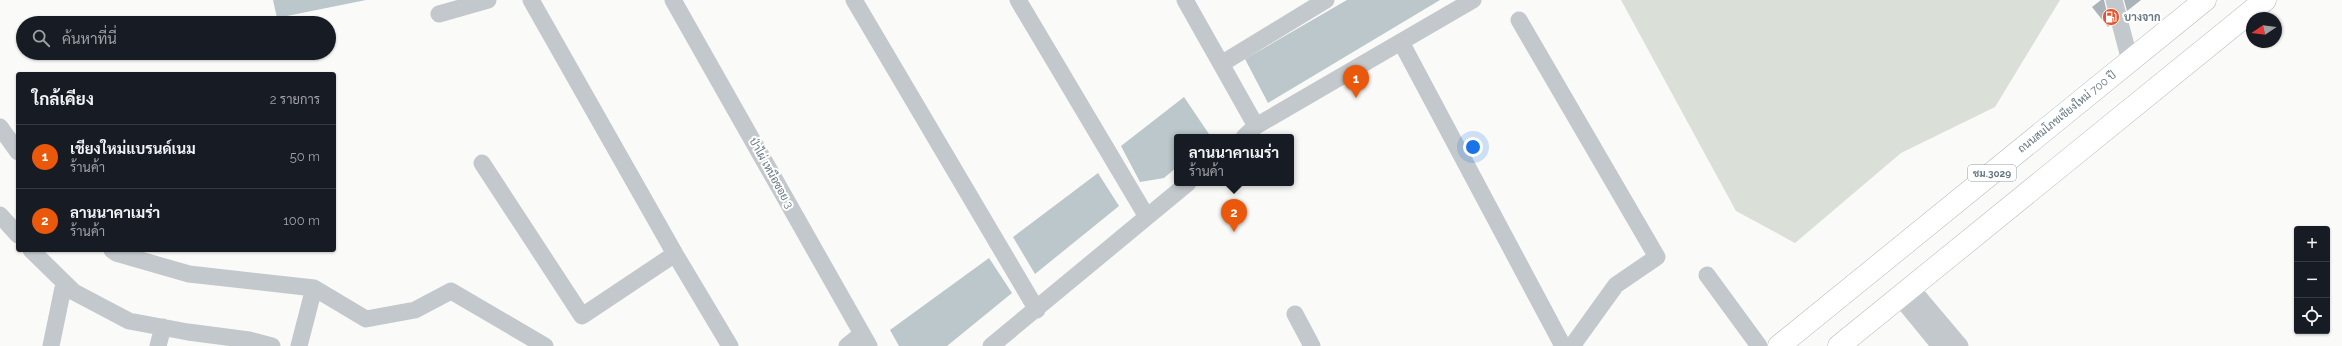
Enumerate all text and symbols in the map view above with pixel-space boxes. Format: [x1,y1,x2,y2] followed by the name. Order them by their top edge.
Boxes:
[2101,7,2121,27] fuel station icon: บางจาก
[2124,11,2161,24] place label: บางจาก
[2246,12,2282,48] north arrow
[16,16,336,60] search box
[30,27,52,49] icon: search
[62,30,117,48] text: ค้นหาที่นี่
[1343,65,1369,98] pin: 1
[2014,67,2119,156] street label: ถนนสมโภชเชียงใหม่ 700 ปี
[32,89,94,109] text: ใกล้เคียง
[270,92,320,107] text: 2 รายการ
[1174,134,1294,186] popup
[746,135,798,211] street label: ป่าไผ่ เหนือซอย 3
[1463,137,1483,157] your location
[70,140,196,158] text: เชียงใหม่แบรนด์เนม
[1189,144,1279,162] text: ลานนาคาเมร่า
[42,149,48,164] text: 1
[290,149,320,164] text: 50 m
[70,160,105,175] text: ร้านค้า
[1189,164,1224,179] text: ร้านค้า
[1968,165,2016,181] road number: ชม.3029
[1221,199,1247,232] pin: 2
[70,204,160,222] text: ลานนาคาเมร่า
[41,213,49,228] text: 2
[283,213,320,228] text: 100 m
[70,224,105,239] text: ร้านค้า
[2294,226,2330,334] map controls
[2294,226,2330,262] button: +
[2294,262,2330,298] button: −
[2294,298,2330,334] button: locate

